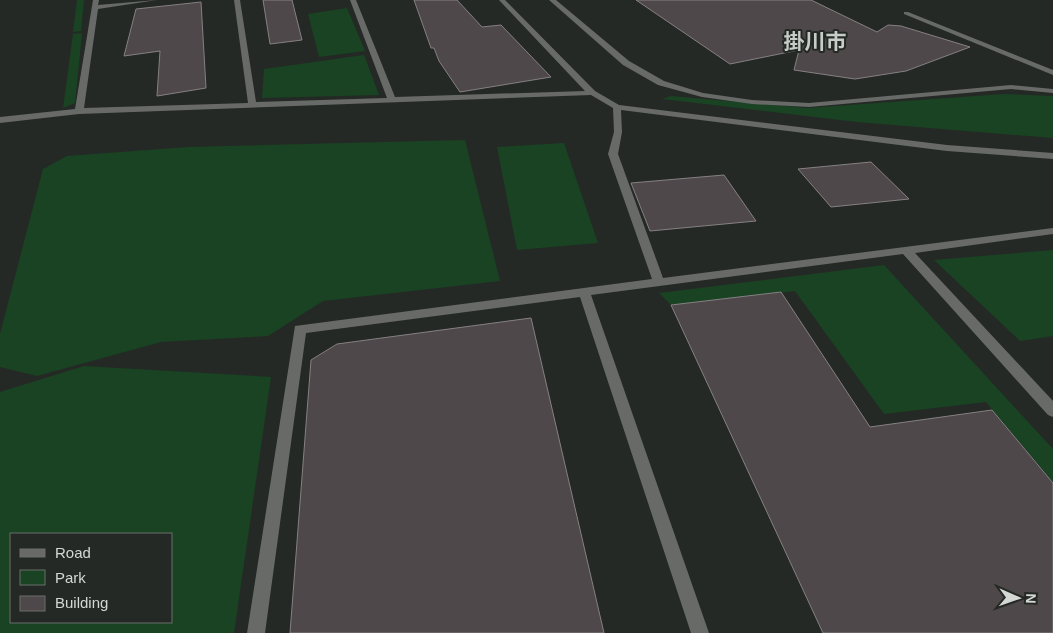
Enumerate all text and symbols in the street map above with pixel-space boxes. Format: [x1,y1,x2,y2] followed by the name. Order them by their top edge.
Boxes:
[784,30,847,53] district label: 掛川市
[10,533,172,623] legend
[55,544,91,561] text: Road
[55,569,86,586] text: Park
[993,573,1043,623] north arrow
[1023,593,1039,604] text: N
[55,594,108,611] text: Building

